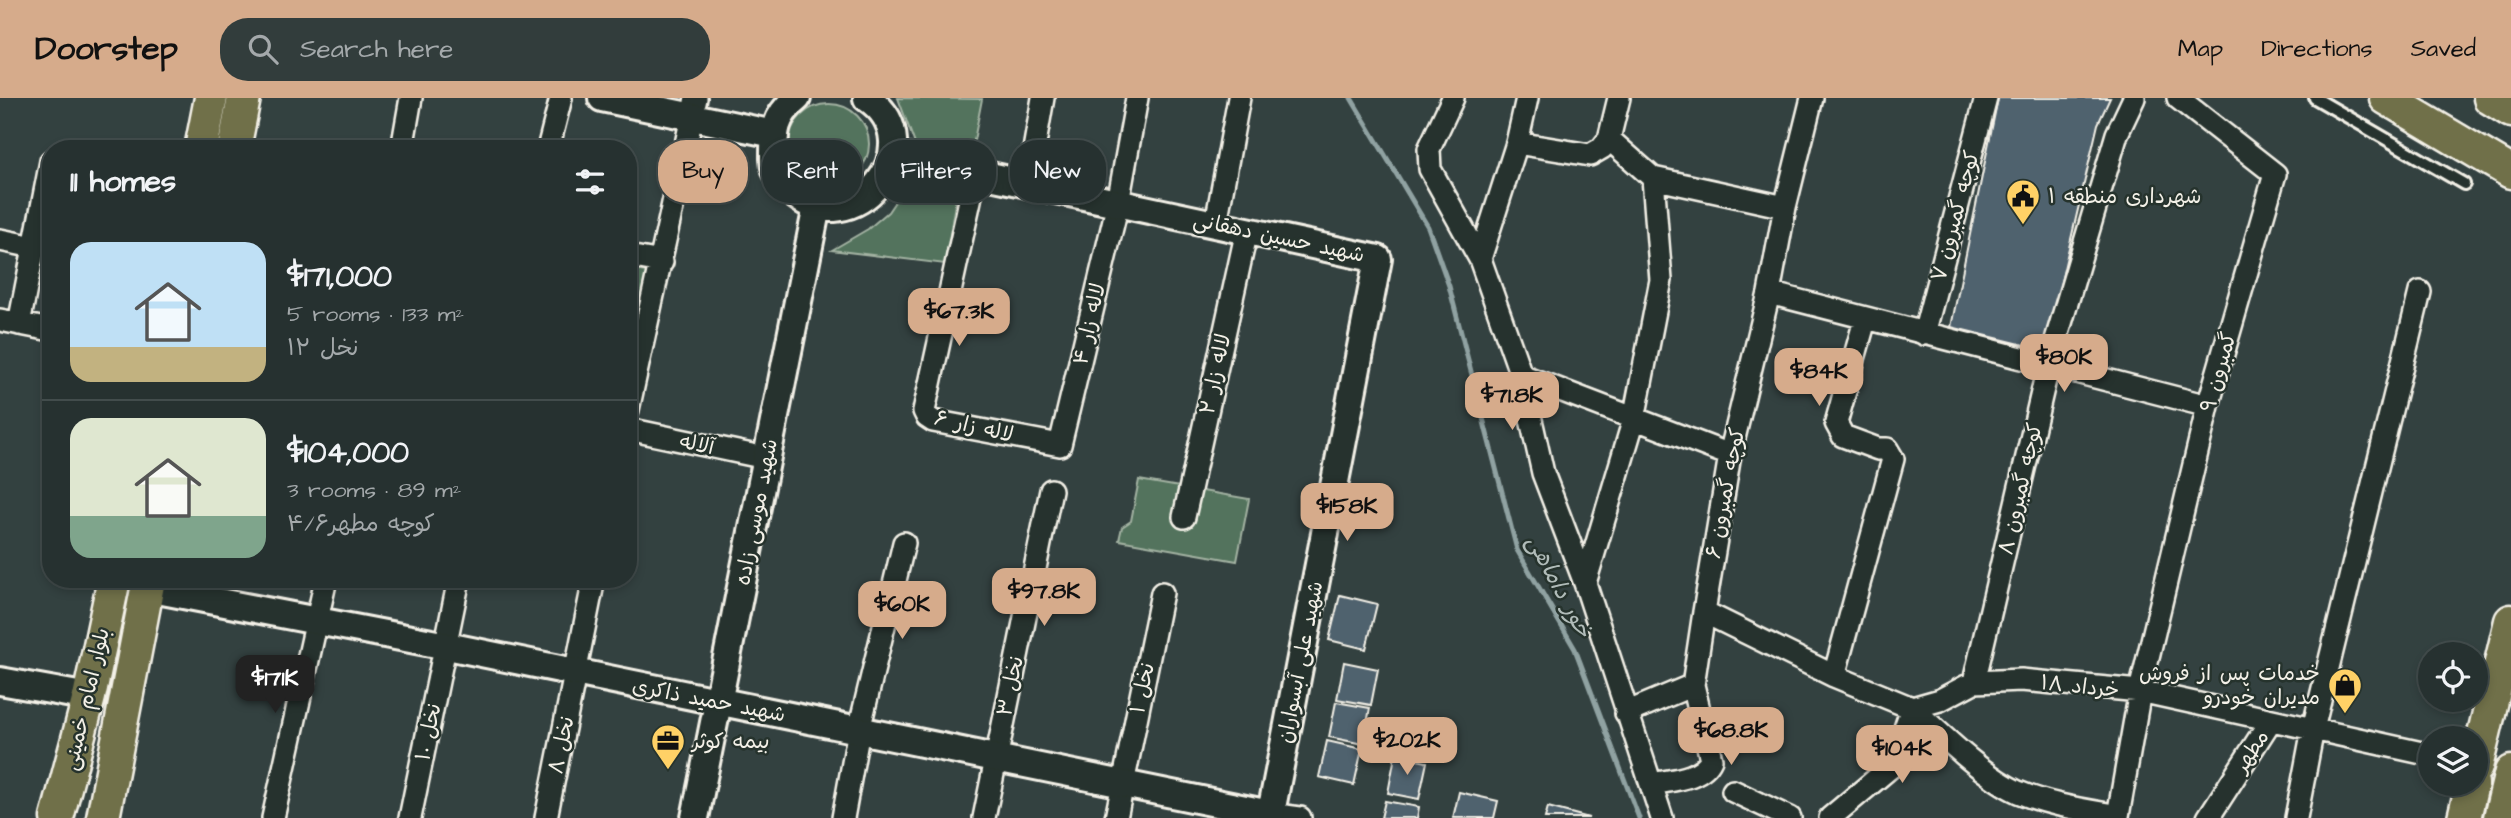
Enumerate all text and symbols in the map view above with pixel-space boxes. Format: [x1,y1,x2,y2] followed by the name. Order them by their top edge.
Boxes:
[220,18,710,81] search box
[35,26,178,72] text: Doorstep
[244,30,282,68] icon: search
[300,31,453,67] text: Search here
[2178,32,2223,66] text: Map
[2261,32,2373,66] text: Directions
[2411,32,2476,66] text: Saved
[658,140,748,203] chip: Buy
[762,140,862,203] chip: Rent
[876,140,996,203] chip: Filters
[1010,140,1106,203] chip: New
[1924,147,1987,285] street label: کوچه گمبرون ۷
[70,161,176,203] text: 11 homes
[571,163,609,201] icon: filters
[2004,177,2042,226] public building icon: شهرداری منطقه ۱
[2048,182,2202,211] place label: شهرداری منطقه ۱
[1191,205,1367,270] street label: شهید حسین دهقانی
[287,256,392,298] text: $171,000
[126,270,210,354] icon: home
[1066,280,1113,368] street label: لاله زار ۴
[902,288,1016,348] pin: $67.3K
[924,295,994,327] text: $67.3K
[287,298,464,330] text: 5 rooms · 133 m²
[2193,329,2244,415] street label: گمبرون ۹
[1193,331,1238,417] street label: لاله زار ۲
[287,332,359,364] text: نخل ۱۲
[2023,334,2105,394] pin: $80K
[2036,341,2092,373] text: $80K
[1778,348,1860,408] pin: $84K
[1790,355,1848,387] text: $84K
[1455,372,1569,432] pin: $71.8K
[1481,379,1543,411] text: $71.8K
[932,403,1016,450] street label: لاله زار ۶
[1991,420,2050,558] street label: کوچه گمبرون ۸
[1699,425,1752,561] street label: کوچه گمبرون ۶
[677,427,718,462] street label: آلاله
[287,432,409,474] text: $104,000
[728,436,785,588] street label: شهید موسی زاده
[126,446,210,530] icon: home
[287,474,461,506] text: 3 rooms · 89 m²
[1298,484,1396,543] pin: $158K
[1317,490,1377,522] text: $158K
[287,508,435,540] text: کوچه مطهر۴/۶
[1519,529,1600,644] water label: خور داماهی
[987,568,1101,628] pin: $97.8K
[1008,575,1080,607] text: $97.8K
[1271,578,1330,746] street label: شهید علی آبسواران
[861,582,943,641] pin: $60K
[874,588,930,620] text: $60K
[56,625,118,773] street label: بلوار امام خمینی
[2418,642,2488,796] map controls
[2418,642,2488,712] button: locate
[990,653,1031,719] street label: نخل ۳
[226,656,324,715] pin: $171K
[2139,659,2320,712] place label: خدمات پس از فروش مدیران خودرو
[1123,660,1162,716] street label: نخل ۱
[252,662,298,694] text: $171K
[2326,666,2364,715] shop icon: خدمات پس از فروش مدیران خودرو
[2039,668,2121,705] street label: خرداد ۱۸
[630,671,788,730] street label: شهید حمید ذاکری
[408,701,449,763] street label: نخل ۱۰
[1674,708,1788,767] pin: $68.8K
[541,714,582,777] street label: نخل ۸
[1694,714,1768,746] text: $68.8K
[1358,718,1456,777] pin: $202K
[649,722,687,771] office icon: بیمه کوثر
[1373,724,1441,756] text: $202K
[2226,724,2276,780] street label: مطهر
[1853,726,1951,785] pin: $104K
[2418,726,2488,796] button: layers
[690,727,770,756] place label: بیمه کوثر
[1872,732,1932,764] text: $104K

